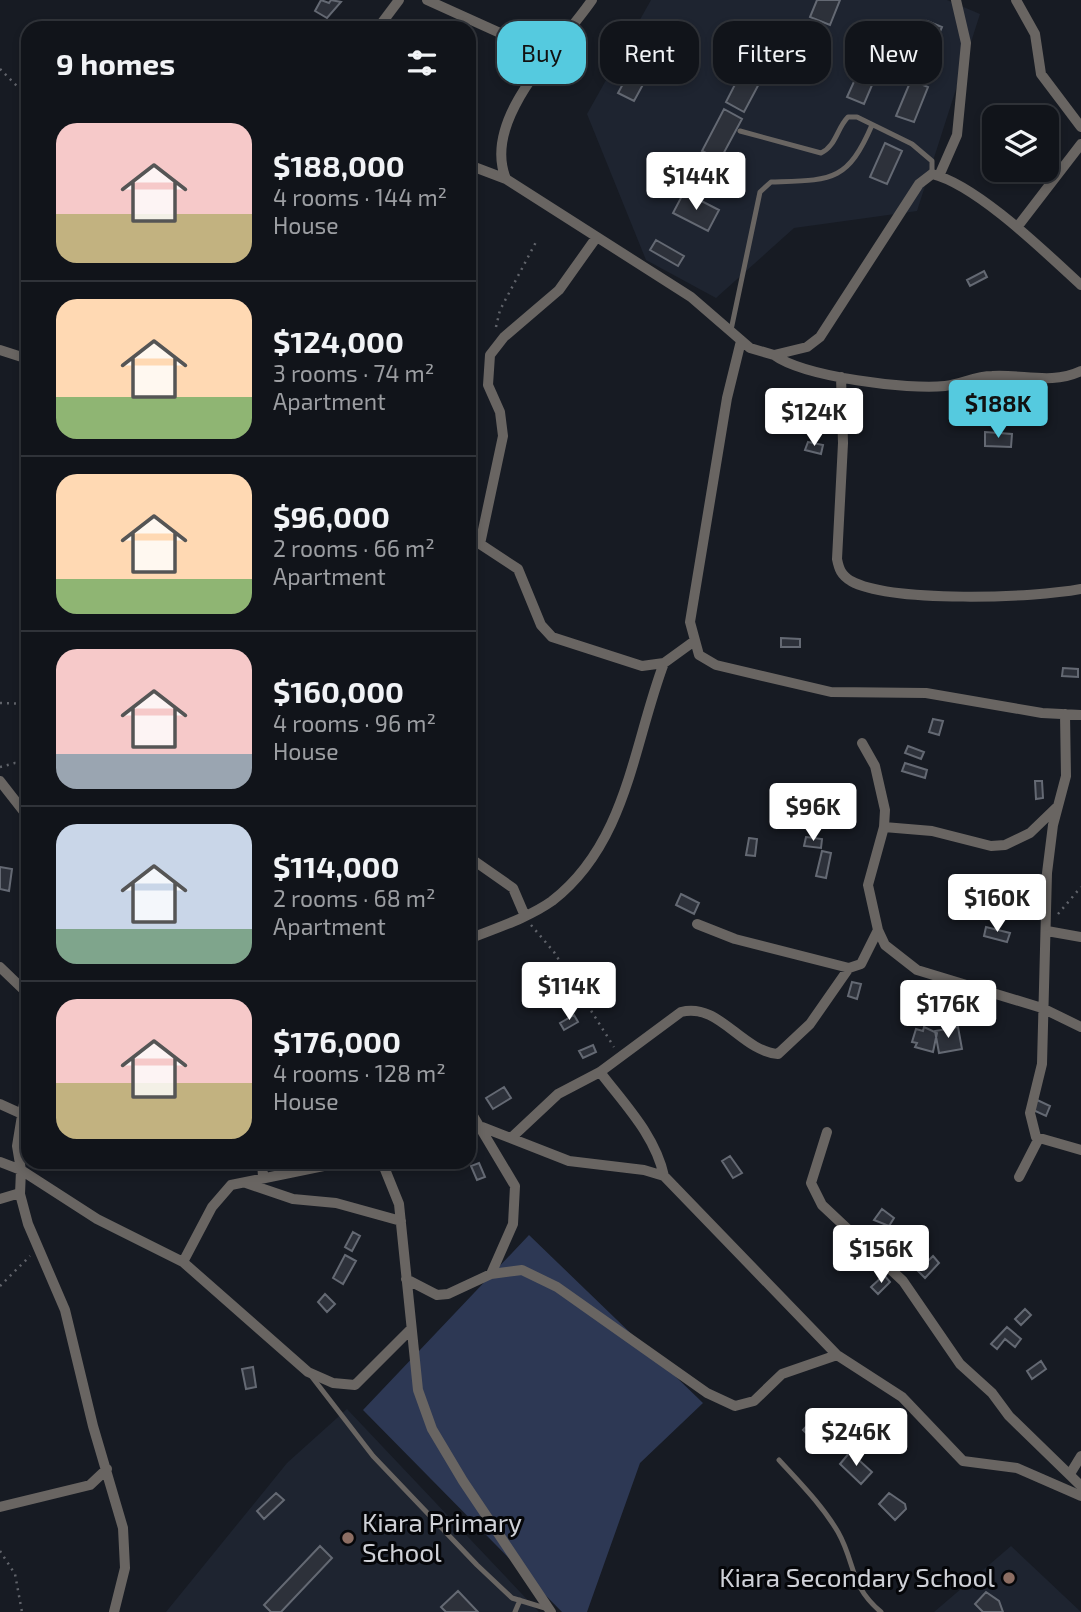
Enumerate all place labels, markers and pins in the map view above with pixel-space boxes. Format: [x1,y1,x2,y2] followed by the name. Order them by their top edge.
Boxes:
[647,152,745,212] pin: $144K
[949,380,1047,440] pin: $188K
[765,388,863,448] pin: $124K
[772,784,854,843] pin: $96K
[948,874,1046,934] pin: $160K
[520,962,618,1022] pin: $114K
[899,981,997,1040] pin: $176K
[832,1226,930,1285] pin: $156K
[807,1408,905,1468] pin: $246K
[362,1506,522,1567] place label: Kiara Primary School
[340,1530,356,1546] marker: Kiara Primary School
[719,1561,995,1592] place label: Kiara Secondary School
[1001,1570,1017,1586] marker: Kiara Secondary School

